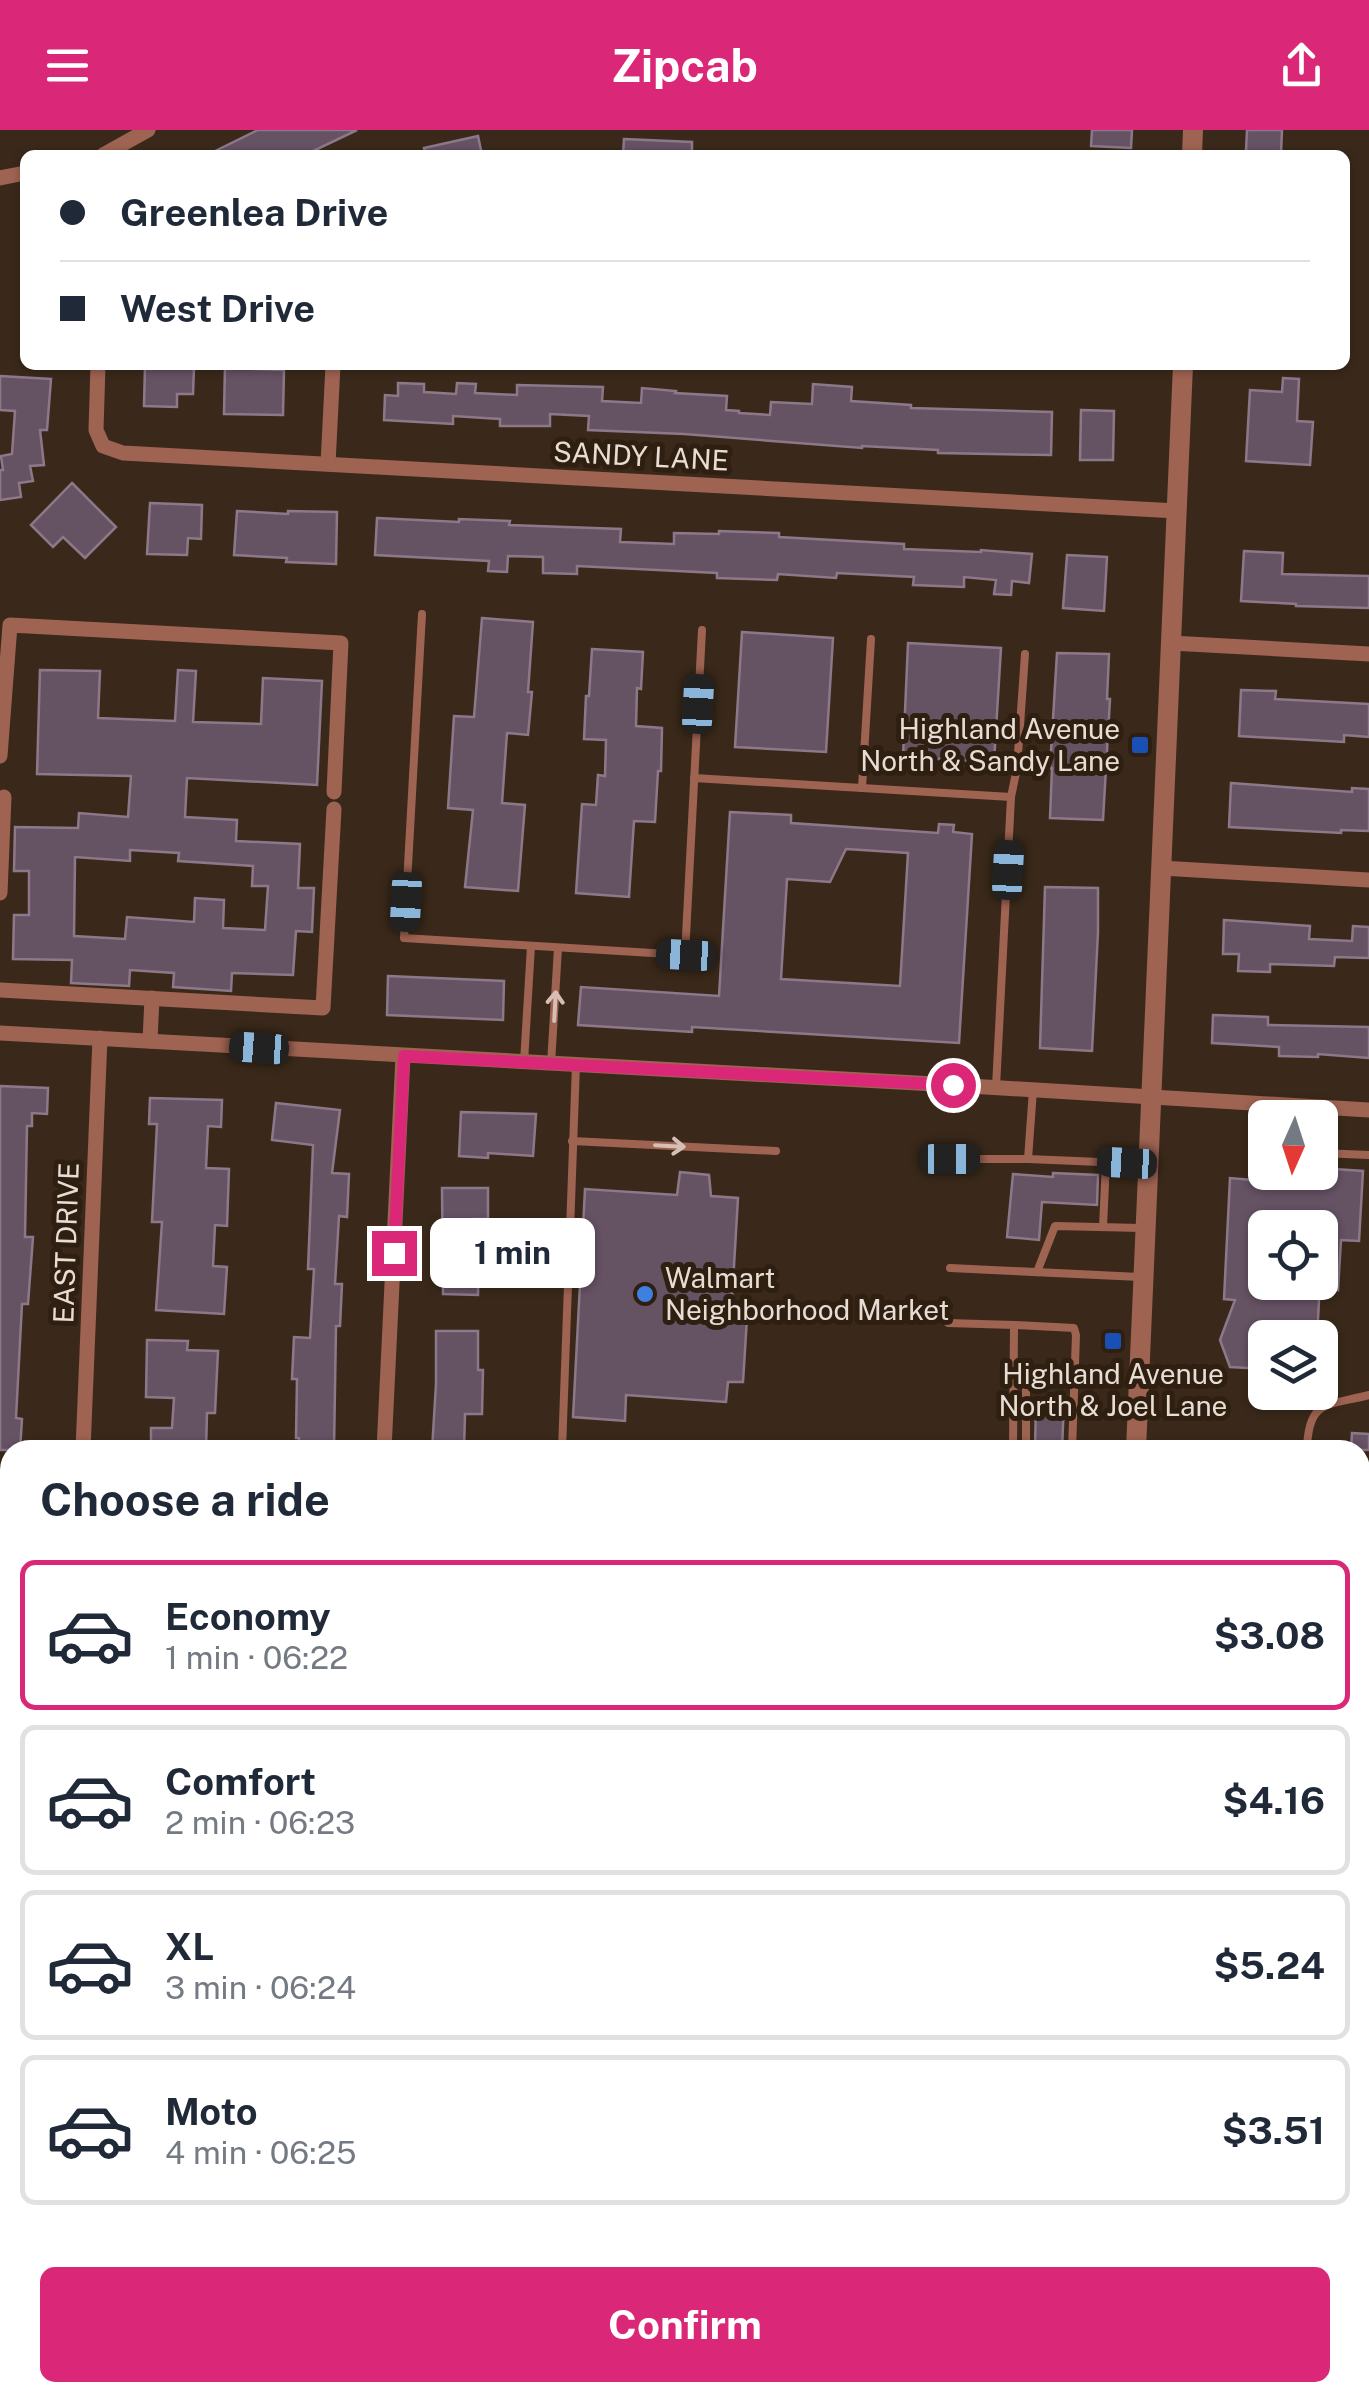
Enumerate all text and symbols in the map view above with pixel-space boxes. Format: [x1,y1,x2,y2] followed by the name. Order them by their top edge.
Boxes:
[40,38,95,93] icon: menu
[1274,38,1329,93] icon: share
[611,39,758,92] text: Zipcab
[120,190,388,235] text: Greenlea Drive
[120,286,315,331] text: West Drive
[552,434,730,477] street label: SANDY LANE
[681,673,715,735] car
[860,712,1120,777] place label: Highland Avenue North & Sandy Lane
[1129,734,1151,756] marker: Highland Avenue North & Sandy Lane
[991,839,1025,901] car
[389,871,423,933] car
[655,938,717,972] car
[546,990,565,1022] one-way arrow
[228,1031,290,1065] car
[931,1063,976,1108] route start
[1248,1100,1338,1190] north arrow
[1248,1100,1338,1410] map controls
[653,1137,685,1156] one-way arrow
[920,1144,980,1174] car
[1096,1146,1158,1180] car
[46,1162,85,1324] street label: EAST DRIVE
[1248,1210,1338,1300] button: locate
[429,1218,594,1288] callout: 1 min
[372,1231,417,1276] route end
[474,1234,551,1271] text: 1 min
[665,1261,949,1326] place label: Walmart Neighborhood Market
[634,1283,656,1305] marker: Walmart Neighborhood Market
[1248,1320,1338,1410] button: layers
[1102,1330,1124,1352] marker: Highland Avenue North & Joel Lane
[999,1357,1227,1422] place label: Highland Avenue North & Joel Lane
[40,1473,330,1526] text: Choose a ride
[45,1590,135,1680] icon: car
[165,1594,331,1639] text: Economy
[1214,1613,1325,1658] text: $3.08
[165,1639,348,1676] text: 1 min · 06:22
[45,1755,135,1845] icon: car
[165,1759,316,1804] text: Comfort
[1223,1778,1325,1823] text: $4.16
[165,1804,355,1841] text: 2 min · 06:23
[45,1920,135,2010] icon: car
[165,1924,214,1969] text: XL
[1213,1943,1325,1988] text: $5.24
[165,1969,356,2006] text: 3 min · 06:24
[45,2085,135,2175] icon: car
[165,2089,258,2134] text: Moto
[1222,2108,1325,2153] text: $3.51
[165,2134,357,2171] text: 4 min · 06:25
[40,2267,1330,2382] button: Confirm

